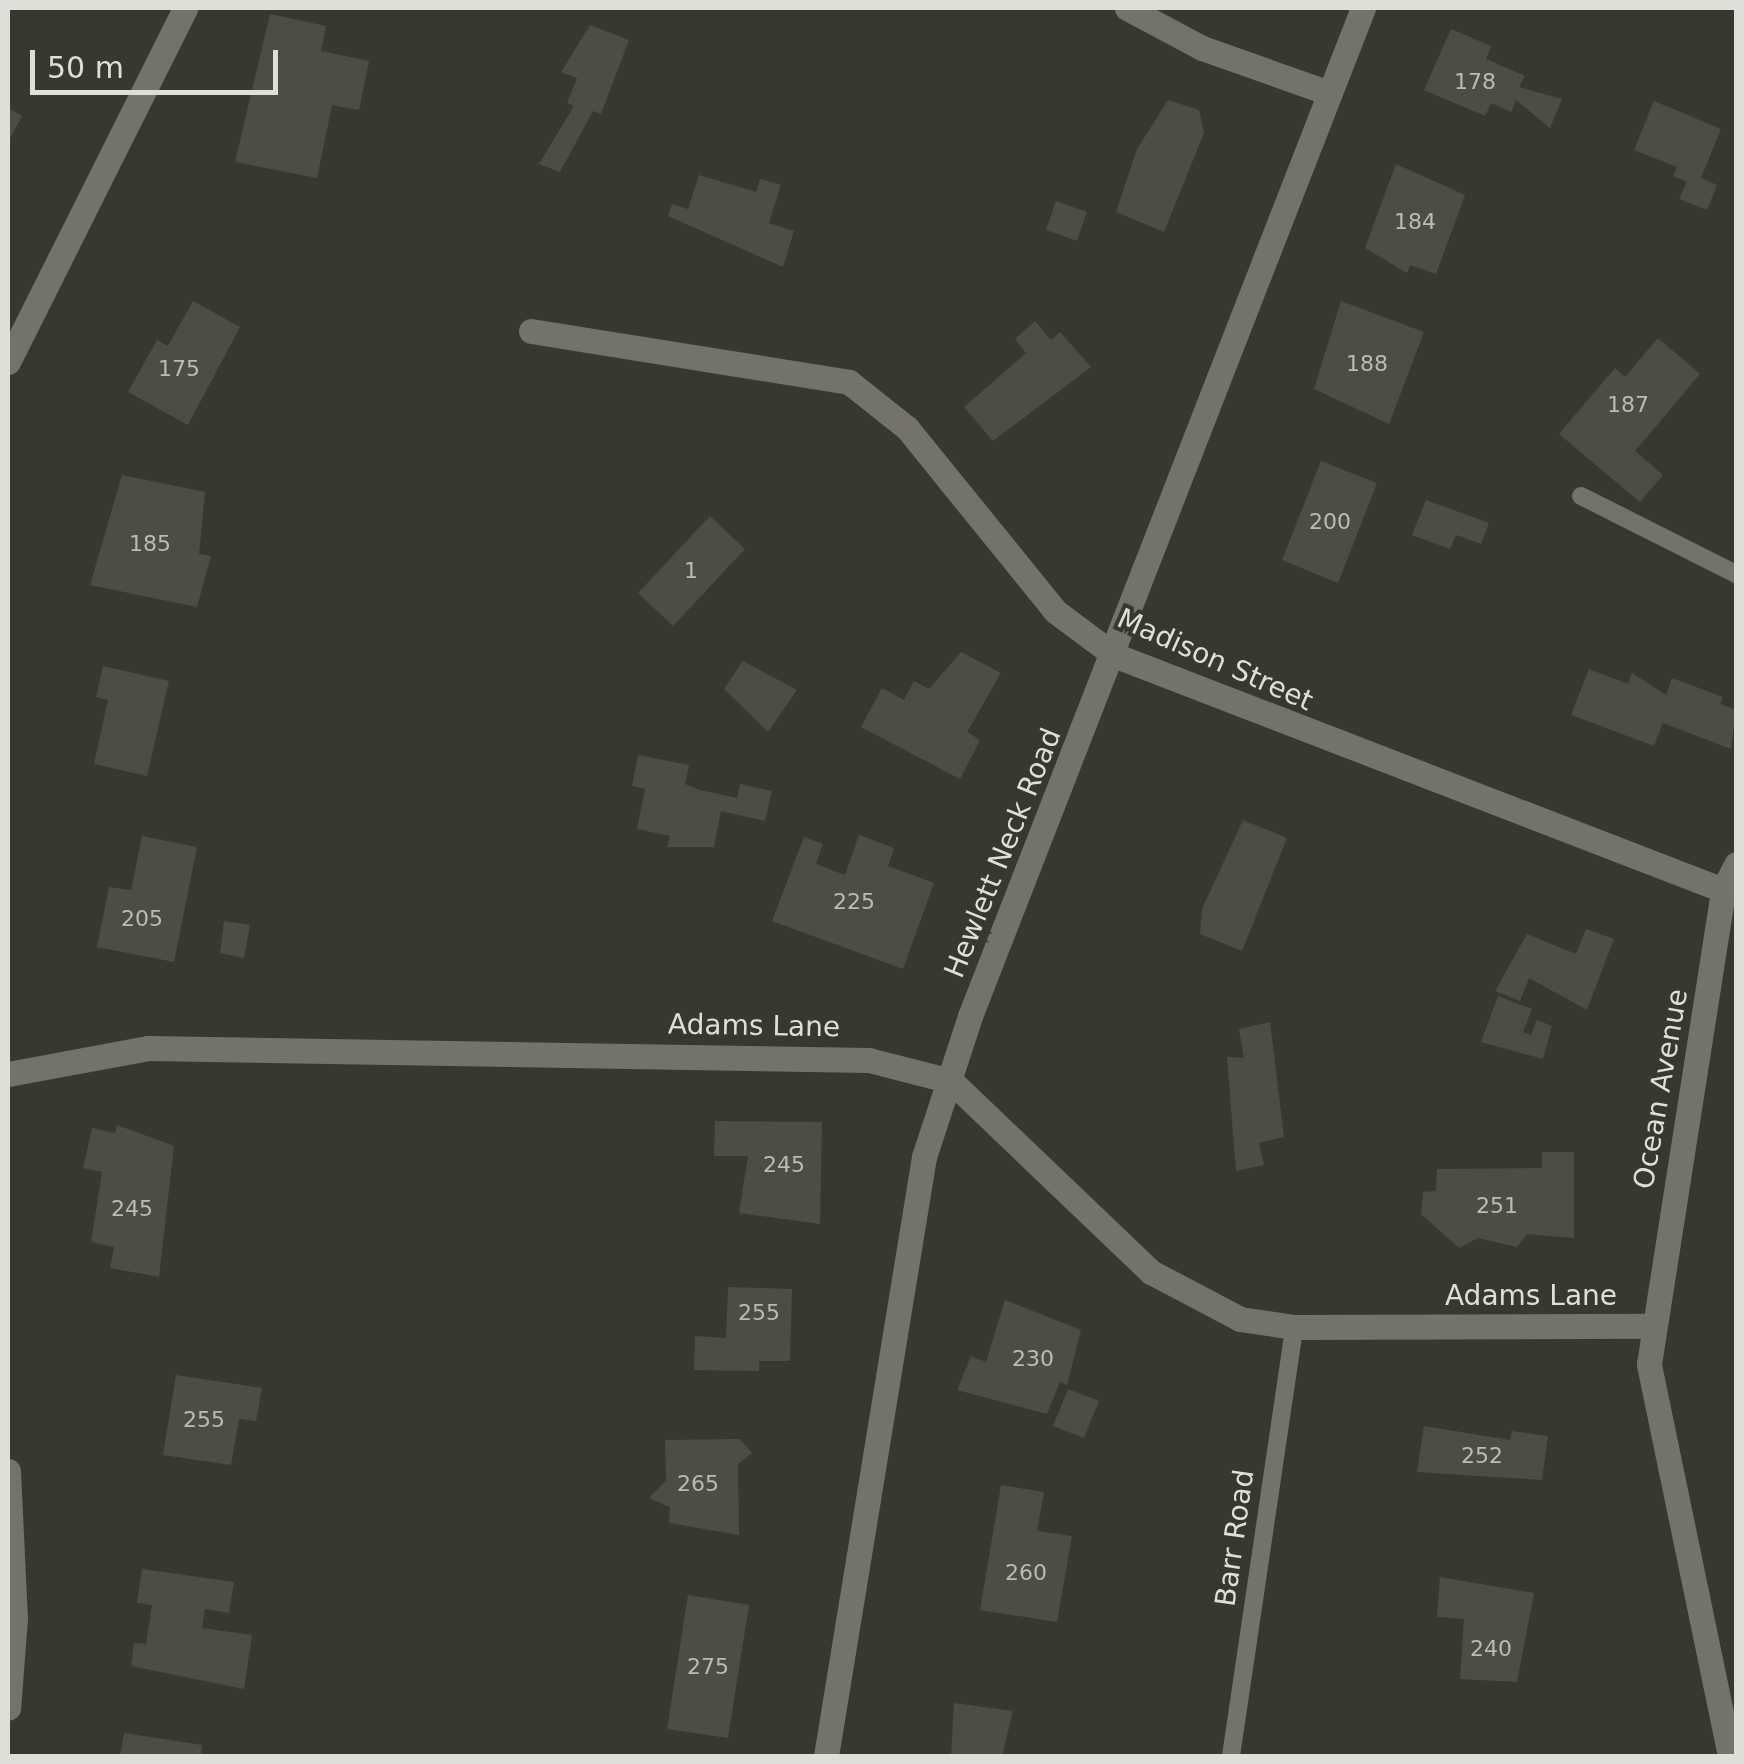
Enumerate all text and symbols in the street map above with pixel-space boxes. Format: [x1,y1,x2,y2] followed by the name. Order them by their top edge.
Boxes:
[35,30,282,92] scale bar
[47,50,124,85] text: 50 m
[1454,69,1496,95] house number: 178
[1394,209,1436,235] house number: 184
[1346,351,1388,377] house number: 188
[158,356,200,382] house number: 175
[1607,392,1649,418] house number: 187
[1309,509,1351,535] house number: 200
[129,531,171,557] house number: 185
[684,558,698,584] house number: 1
[1112,602,1318,718] street label: Madison Street
[938,723,1068,983] street label: Hewlett Neck Road
[833,889,875,915] house number: 225
[121,906,163,932] house number: 205
[1627,986,1695,1192] street label: Ocean Avenue
[668,1008,840,1044] street label: Adams Lane
[763,1152,805,1178] house number: 245
[1476,1193,1518,1219] house number: 251
[111,1196,153,1222] house number: 245
[1445,1279,1617,1313] street label: Adams Lane
[738,1300,780,1326] house number: 255
[1012,1346,1054,1372] house number: 230
[183,1407,225,1433] house number: 255
[1461,1443,1503,1469] house number: 252
[1209,1467,1261,1609] street label: Barr Road
[677,1471,719,1497] house number: 265
[1005,1560,1047,1586] house number: 260
[1470,1636,1512,1662] house number: 240
[687,1654,729,1680] house number: 275

